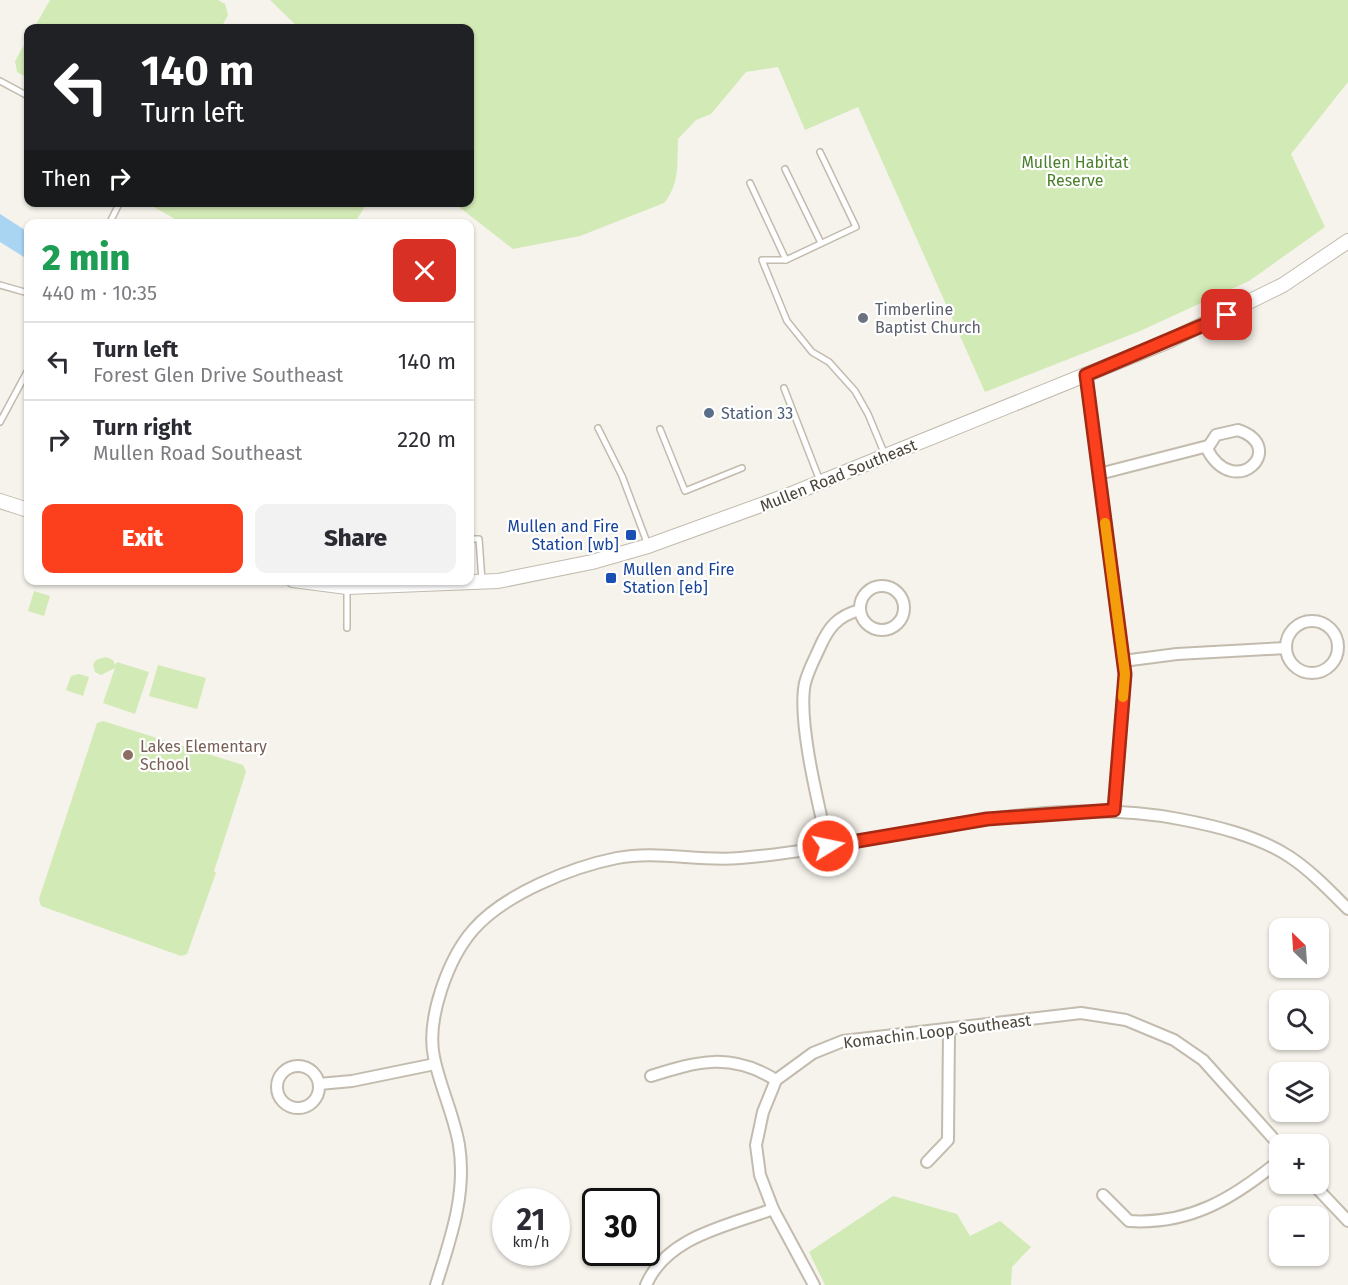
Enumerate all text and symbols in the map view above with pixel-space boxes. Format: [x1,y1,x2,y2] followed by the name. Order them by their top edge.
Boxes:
[141,46,254,96] text: 140 m
[42,48,120,126] icon: left
[141,97,244,129] text: Turn left
[1021,153,1129,190] park label: Mullen Habitat Reserve
[103,162,136,195] icon: right
[42,165,91,192] text: Then
[42,236,130,280] text: 2 min
[393,239,456,302] button: close
[42,281,157,305] text: 440 m · 10:35
[1201,289,1252,340] pin
[1210,298,1243,331] icon: arrive
[875,300,981,337] place label: Timberline Baptist Church
[856,311,870,325] marker: Timberline Baptist Church
[93,336,178,363] text: Turn left
[42,345,75,378] icon: left
[398,348,456,375] text: 140 m
[93,363,343,387] text: Forest Glen Drive Southeast
[721,404,793,423] place label: Station 33
[702,406,716,420] marker: Station 33
[93,414,192,441] text: Turn right
[42,423,75,456] icon: right
[397,426,456,453] text: 220 m
[757,435,920,516] street label: Mullen Road Southeast
[93,441,302,465] text: Mullen Road Southeast
[42,504,243,573] button: Exit
[255,504,456,573] button: Share
[507,517,619,554] place label: Mullen and Fire Station [wb]
[624,528,638,542] marker: Mullen and Fire Station [wb]
[623,560,735,597] place label: Mullen and Fire Station [eb]
[604,571,618,585] marker: Mullen and Fire Station [eb]
[140,737,267,774] place label: Lakes Elementary School
[121,748,135,762] marker: Lakes Elementary School
[796,814,860,878] position arrow
[1269,918,1329,978] north arrow
[1269,918,1329,1266] map controls
[1269,990,1329,1050] button: search
[842,1011,1032,1052] street label: Komachin Loop Southeast
[1269,1062,1329,1122] button: layers
[1269,1134,1329,1194] button: +
[582,1188,660,1266] speed limit sign: 30
[517,1202,545,1238] text: 21
[1269,1206,1329,1266] button: −
[512,1233,550,1251] text: km/h

